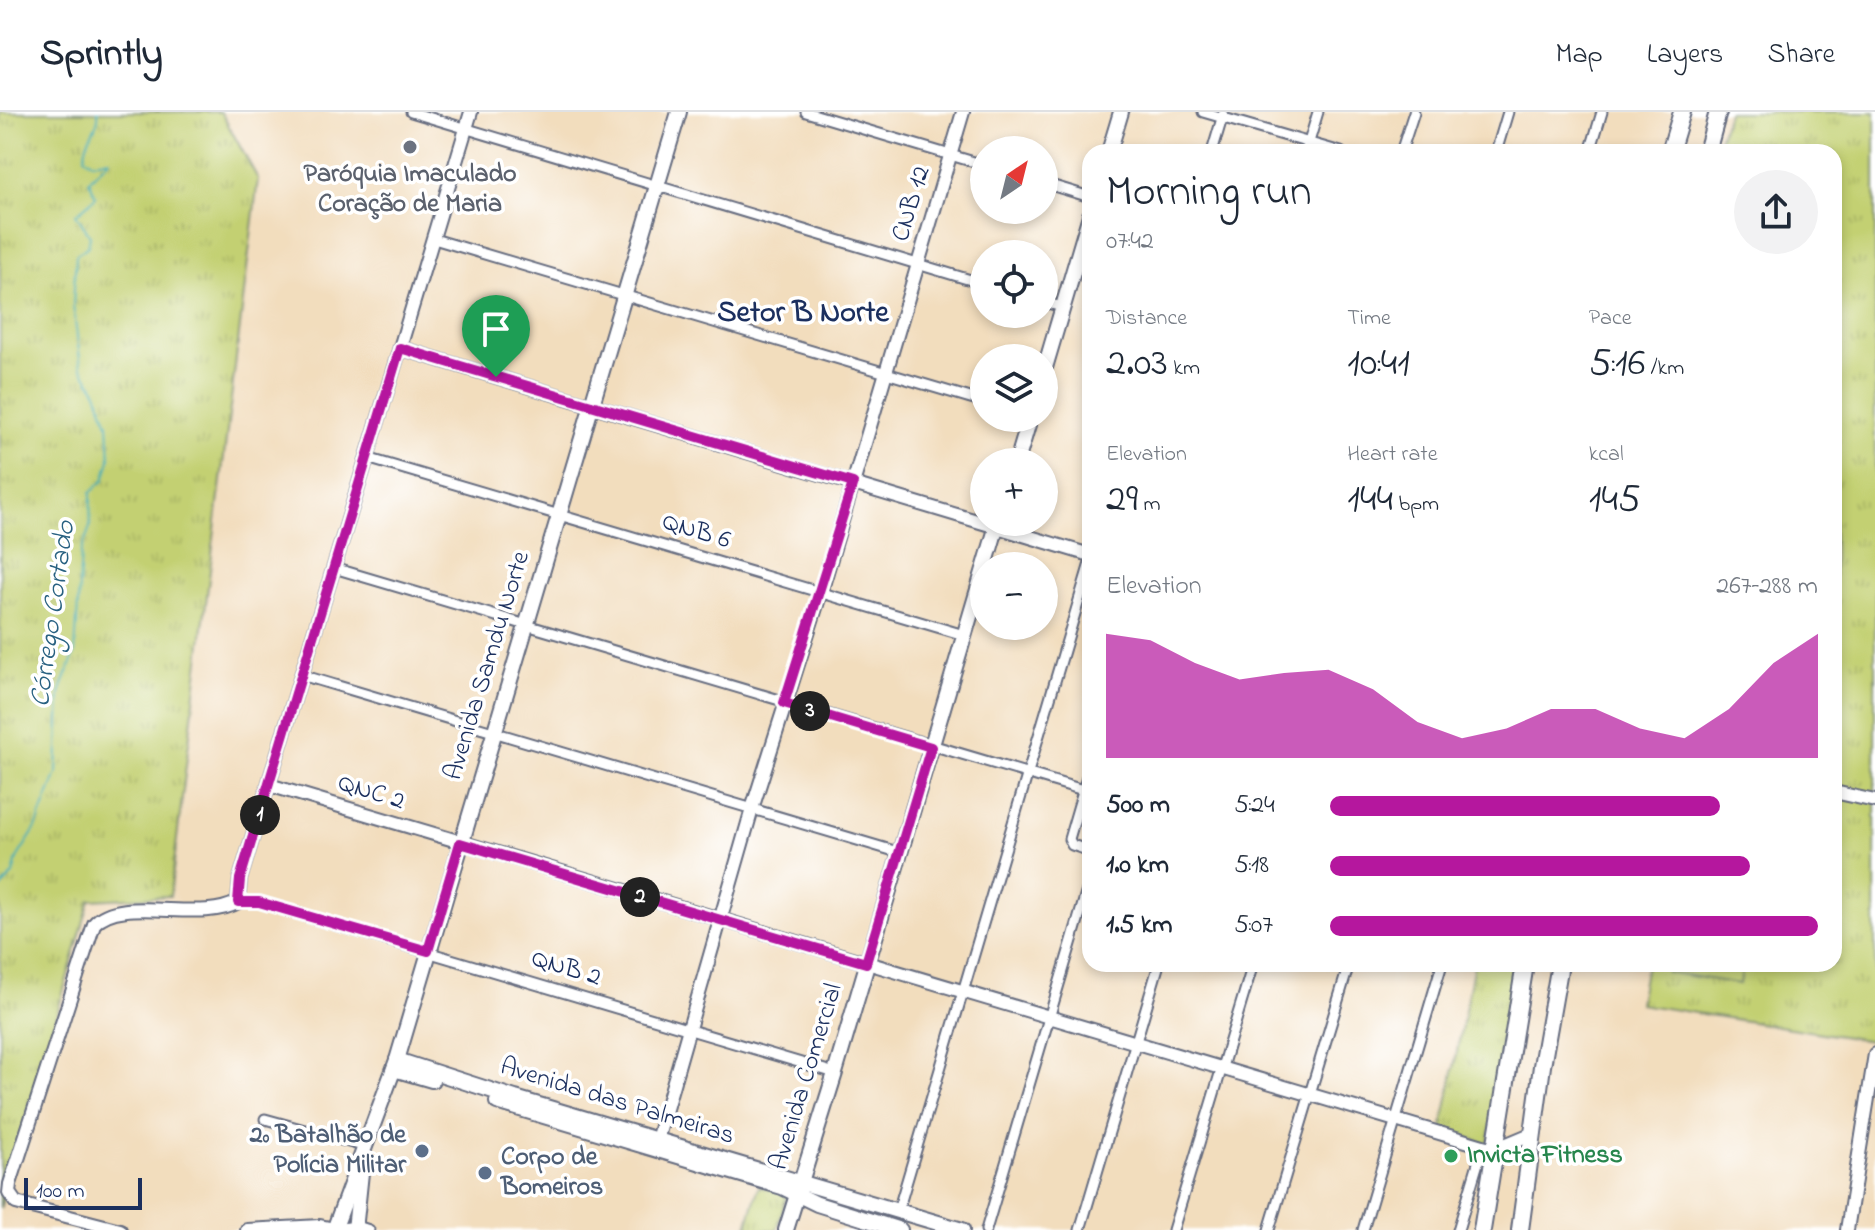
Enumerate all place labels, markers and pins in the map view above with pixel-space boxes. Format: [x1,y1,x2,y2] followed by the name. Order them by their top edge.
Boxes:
[401,138,419,156] marker: Paróquia Imaculado Coração de Maria
[303,156,517,224] place label: Paróquia Imaculado Coração de Maria
[462,295,530,377] pin
[790,691,830,731] pin: 3
[240,795,280,835] pin: 1
[620,877,660,917] pin: 2
[249,1117,407,1185] place label: 2º Batalhão de Polícia Militar
[1467,1137,1623,1175] place label: Invicta Fitness
[500,1139,603,1207] place label: Corpo de Bomeiros
[413,1142,431,1160] marker: 2º Batalhão de Polícia Militar
[1442,1147,1460,1165] marker: Invicta Fitness
[476,1164,494,1182] marker: Corpo de Bomeiros

